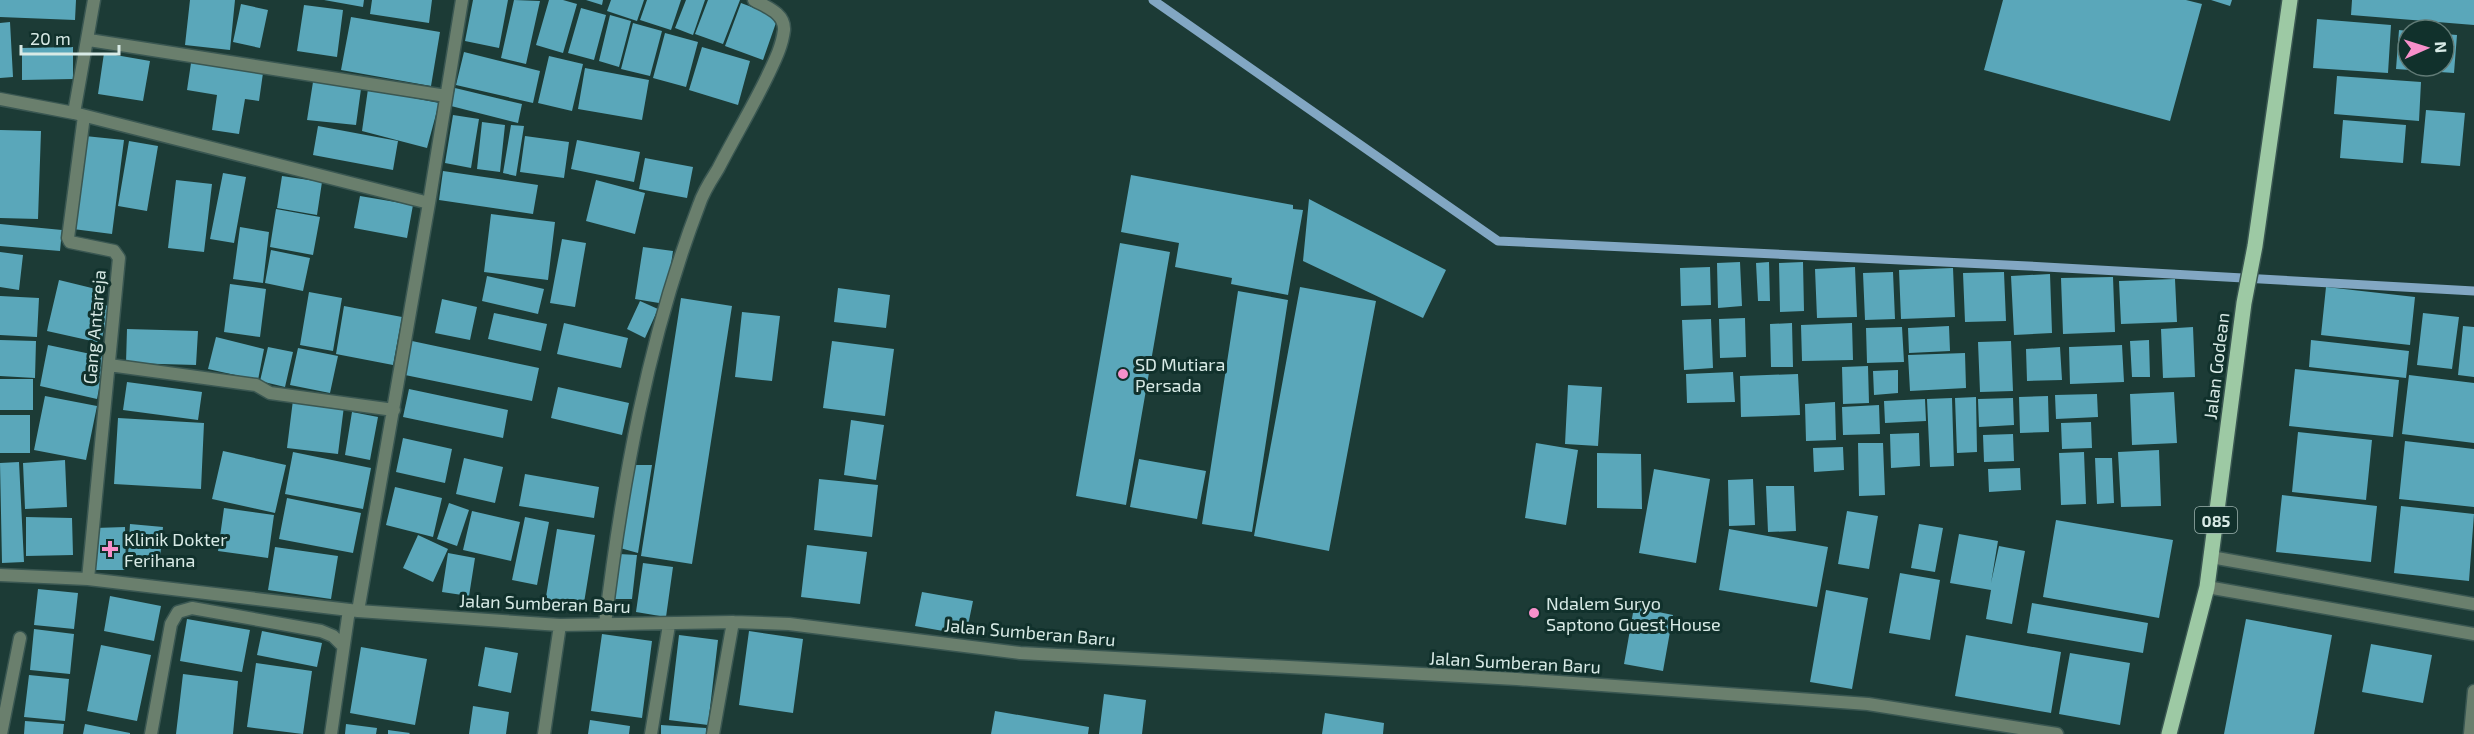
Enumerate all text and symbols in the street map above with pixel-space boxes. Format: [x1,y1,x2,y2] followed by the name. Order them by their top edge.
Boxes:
[21,18,118,56] scale bar
[2396,18,2456,78] north arrow
[30,27,71,49] text: 20 m
[2432,41,2451,53] text: N
[78,269,110,385] street label: Gang Antareja
[2199,311,2233,421] street label: Jalan Godean
[1135,353,1225,396] place label: SD Mutiara Persada
[1116,367,1130,381] marker: SD Mutiara Persada
[2195,507,2237,533] road number: 085
[124,528,227,571] place label: Klinik Dokter Ferihana
[101,540,119,558] marker: Klinik Dokter Ferihana
[459,589,631,617] street label: Jalan Sumberan Baru
[1546,592,1721,635] place label: Ndalem Suryo Saptono Guest House
[1527,606,1541,620] marker: Ndalem Suryo Saptono Guest House
[943,614,1117,650] street label: Jalan Sumberan Baru
[1429,647,1601,677] street label: Jalan Sumberan Baru

